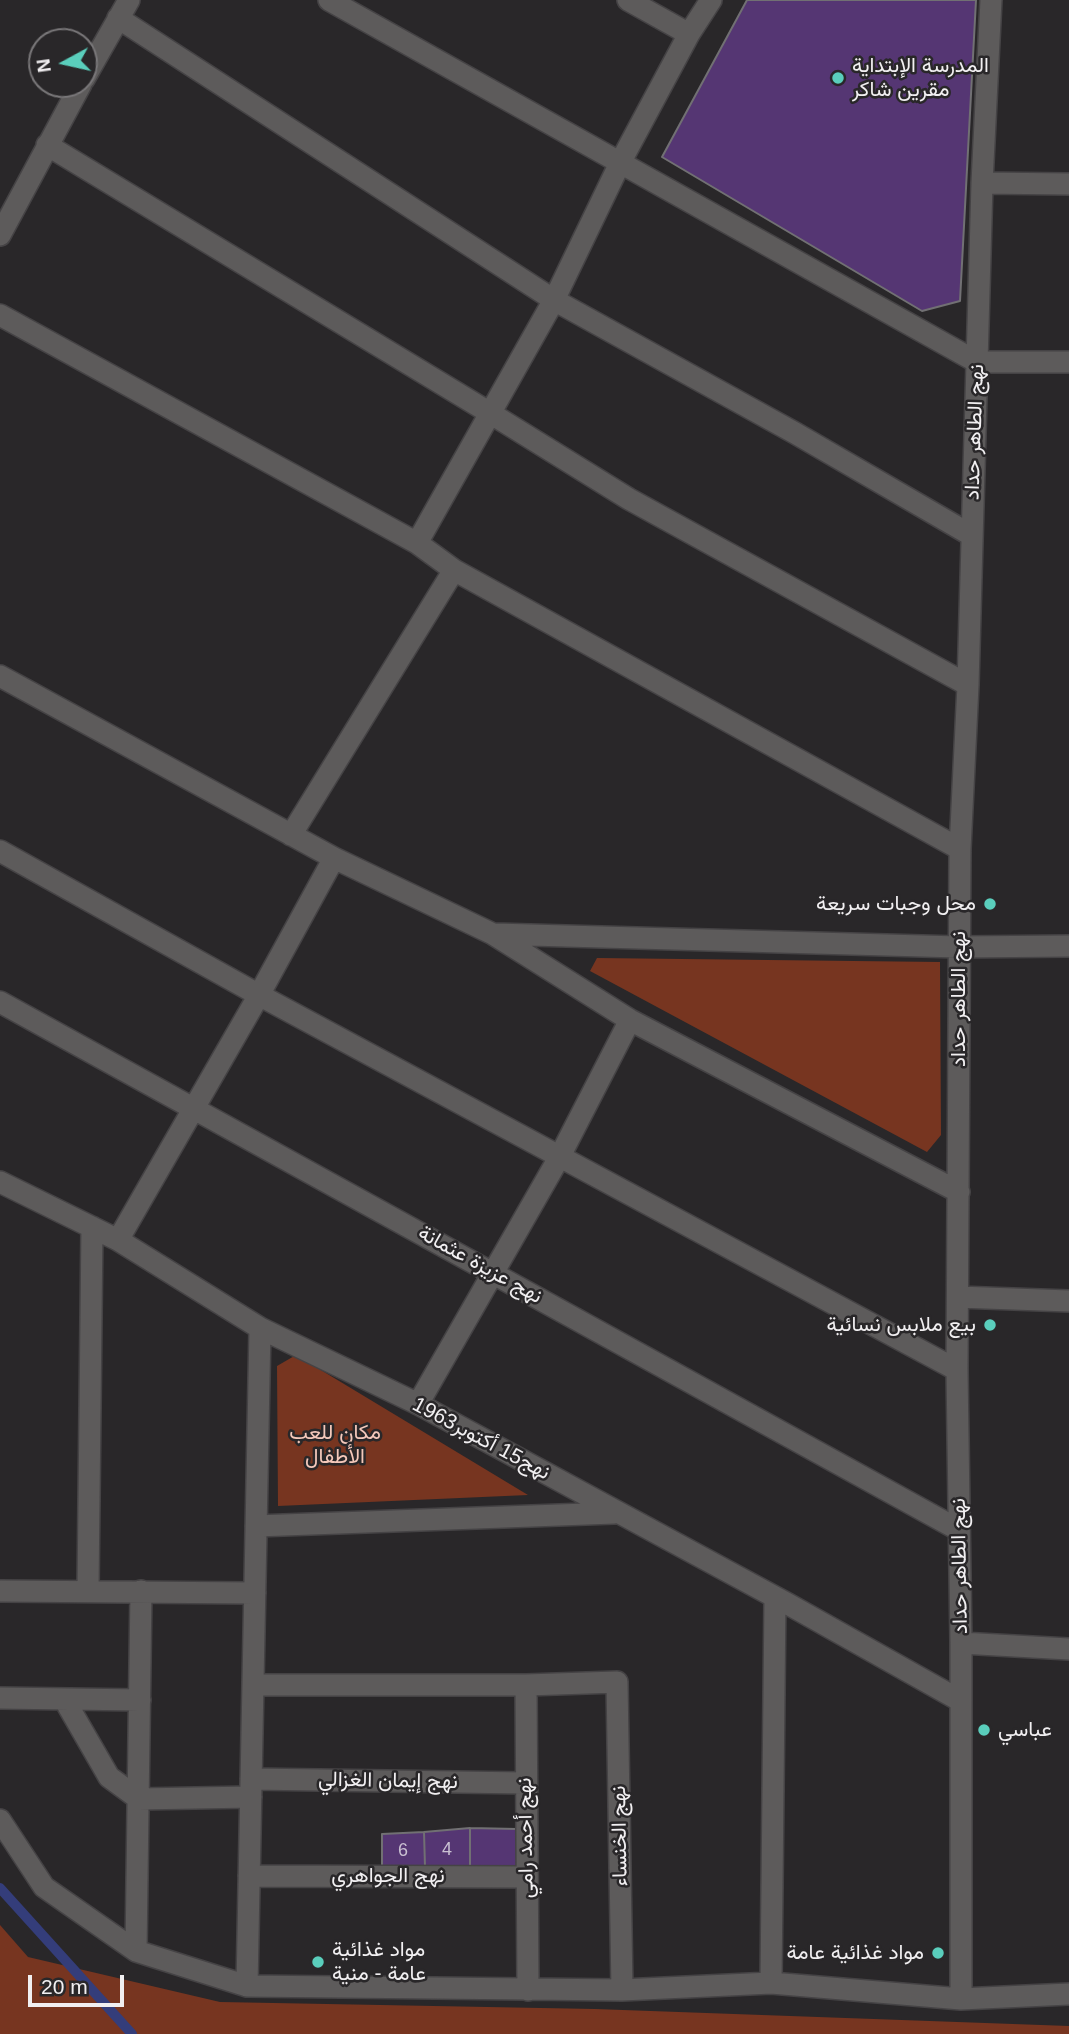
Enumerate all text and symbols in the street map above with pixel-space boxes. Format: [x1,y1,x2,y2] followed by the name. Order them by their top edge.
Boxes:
[28,28,98,98] north arrow
[852,53,989,103] place label: المدرسة الإبتداية مقرين شاكر
[32,57,55,74] text: N
[830,70,846,86] marker: المدرسة الإبتداية مقرين شاكر
[960,364,990,500] street label: نهج الطاهر حداد
[816,891,976,917] place label: محل وجبات سريعة
[982,896,998,912] marker: محل وجبات سريعة
[946,931,972,1067] street label: نهج الطاهر حداد
[414,1221,546,1309] street label: نهج عزيزة عثمانة
[827,1312,976,1338] place label: بيع ملابس نسائية
[982,1317,998,1333] marker: بيع ملابس نسائية
[408,1392,554,1486] street label: نهج15 أكتوبر1963
[289,1420,381,1470] park label: مكان للعب الأطفال
[946,1498,974,1634] street label: نهج الطاهر حداد
[998,1717,1052,1743] place label: عباسي
[976,1722,992,1738] marker: عباسي
[318,1767,458,1795] street label: نهج إيمان الغزالي
[512,1778,540,1898] street label: نهج أحمد رامي
[607,1785,633,1887] street label: نهج الخنساء
[442,1839,452,1861] house number: 4
[398,1840,408,1862] house number: 6
[331,1863,445,1889] street label: نهج الجواهري
[332,1937,426,1987] place label: مواد غذائية عامة - منية
[786,1940,924,1966] place label: مواد غذائية عامة
[930,1945,946,1961] marker: مواد غذائية عامة
[310,1954,326,1970] marker: مواد غذائية عامة - منية
[32,1960,128,2004] scale bar
[41,1975,88,1998] text: 20 m

